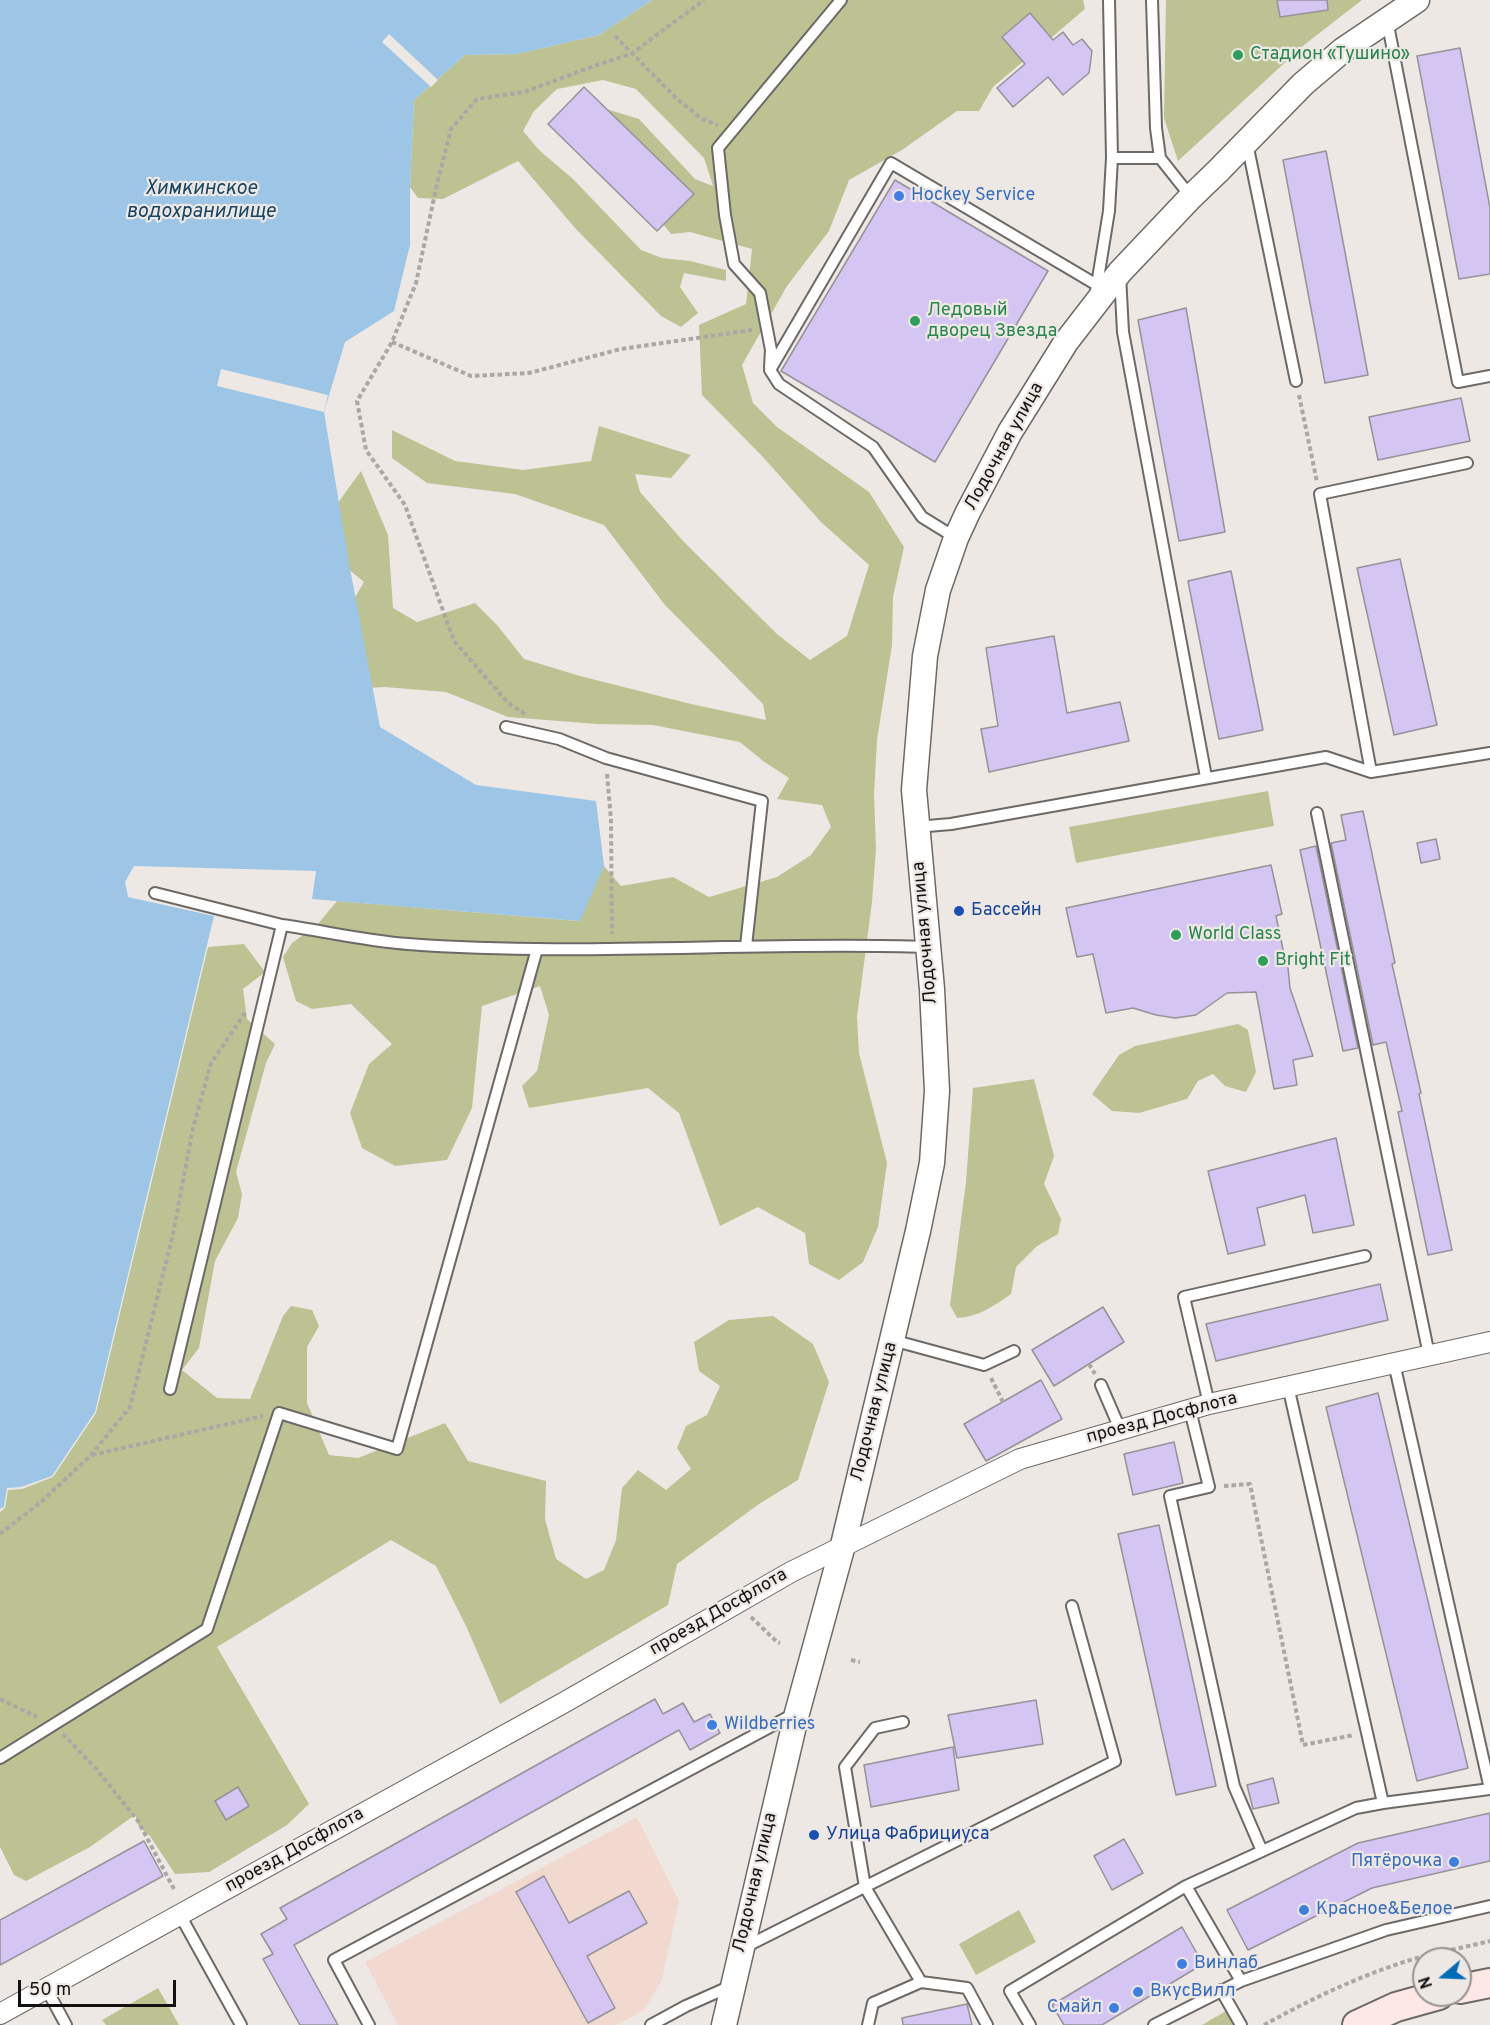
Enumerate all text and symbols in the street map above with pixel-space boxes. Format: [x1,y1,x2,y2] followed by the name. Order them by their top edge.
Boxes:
[1250,44,1410,66] place label: Стадион «Тушино»
[1231,48,1245,62] marker: Стадион «Тушино»
[126,178,276,225] water label: Химкинское водохранилище
[911,185,1035,207] place label: Hockey Service
[892,189,906,203] marker: Hockey Service
[927,300,1057,342] place label: Ледовый дворец Звезда
[908,314,922,328] marker: Ледовый дворец Звезда
[961,379,1049,515] street label: Лодочная улица
[909,861,943,1005] street label: Лодочная улица
[971,900,1042,922] place label: Бассейн
[952,904,966,918] marker: Бассейн
[1188,924,1281,946] place label: World Class
[1169,928,1183,942] marker: World Class
[1275,950,1351,972] place label: Bright Fit
[1256,954,1270,968] marker: Bright Fit
[847,1340,903,1484] street label: Лодочная улица
[1084,1388,1240,1450] street label: проезд Досфлота
[646,1565,792,1661] street label: проезд Досфлота
[724,1714,815,1736] place label: Wildberries
[705,1718,719,1732] marker: Wildberries
[222,1804,368,1898] street label: проезд Досфлота
[729,1811,783,1955] street label: Лодочная улица
[826,1824,989,1846] place label: Улица Фабрициуса
[807,1828,821,1842] marker: Улица Фабрициуса
[1351,1851,1442,1873] place label: Пятёрочка
[1447,1855,1461,1869] marker: Пятёрочка
[1316,1899,1452,1921] place label: Красное&Белое
[1297,1903,1311,1917] marker: Красное&Белое
[1412,1947,1472,2007] north arrow
[1194,1953,1258,1975] place label: Винлаб
[1175,1957,1189,1971] marker: Винлаб
[21,1968,178,2006] scale bar
[1416,1974,1438,1991] text: N
[29,1979,71,2002] text: 50 m
[1150,1981,1235,2003] place label: ВкусВилл
[1131,1985,1145,1999] marker: ВкусВилл
[1047,1997,1102,2019] place label: Смайл
[1107,2001,1121,2015] marker: Смайл

